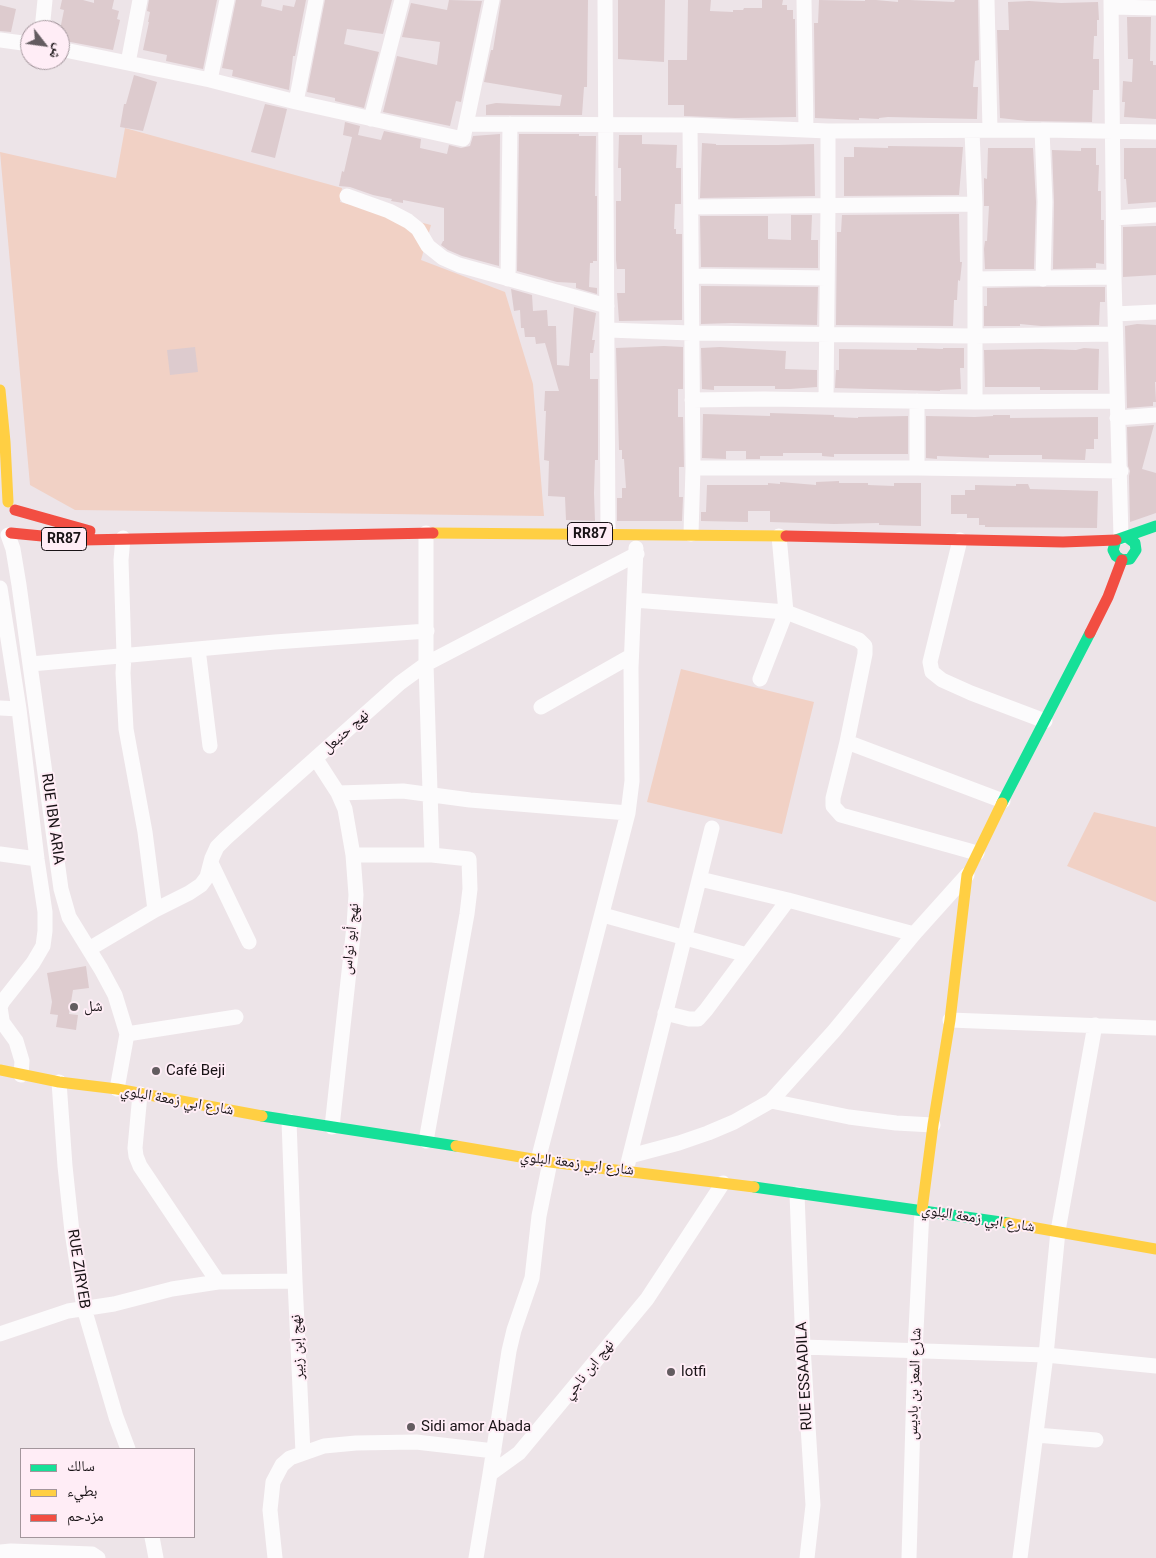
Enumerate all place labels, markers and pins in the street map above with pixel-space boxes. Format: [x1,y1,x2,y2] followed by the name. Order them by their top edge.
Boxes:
[84,998,103,1016] place label: شل
[68,1001,80,1013] marker: شل
[166,1062,225,1080] place label: Café Beji
[150,1065,162,1077] marker: Café Beji
[681,1363,706,1381] place label: lotfi
[665,1366,677,1378] marker: lotfi
[421,1418,531,1436] place label: Sidi amor Abada
[405,1421,417,1433] marker: Sidi amor Abada

